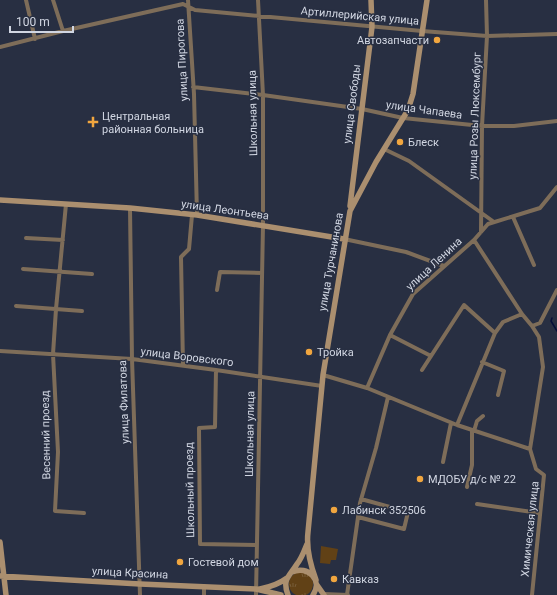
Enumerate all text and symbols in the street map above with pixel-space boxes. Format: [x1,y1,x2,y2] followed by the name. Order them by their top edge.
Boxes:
[300,4,420,28] street label: Артиллерийская улица
[10,8,73,34] scale bar
[16,15,50,29] text: 100 m
[173,18,191,102] street label: улица Пирогова
[357,34,429,47] place label: Автозапчасти
[432,35,442,45] marker: Автозапчасти
[466,52,484,180] street label: улица Розы Люксембург
[341,64,363,144] street label: улица Свободы
[246,70,260,156] street label: Школьная улица
[385,98,463,122] street label: улица Чапаева
[102,110,204,136] place label: Центральная районная больница
[87,116,99,128] marker: Центральная районная больница
[408,136,439,149] place label: Блеск
[395,137,405,147] marker: Блеск
[180,197,270,223] street label: улица Леонтьева
[316,212,346,312] street label: улица Турчанинова
[403,235,465,293] street label: улица Ленина
[140,345,234,369] street label: улица Воровского
[317,346,354,359] place label: Тройка
[304,347,314,357] marker: Тройка
[116,360,132,444] street label: улица Филатова
[39,390,53,480] street label: Весенний проезд
[243,391,257,477] street label: Школьная улица
[183,442,197,538] street label: Школьный проезд
[428,473,516,486] place label: МДОБУ д/с № 22
[415,474,425,484] marker: МДОБУ д/с № 22
[519,480,541,578] street label: Химическая улица
[342,504,426,517] place label: Лабинск 352506
[329,505,339,515] marker: Лабинск 352506
[188,556,259,569] place label: Гостевой дом
[175,557,185,567] marker: Гостевой дом
[91,565,169,581] street label: улица Красина
[342,573,379,586] place label: Кавказ
[329,574,339,584] marker: Кавказ

